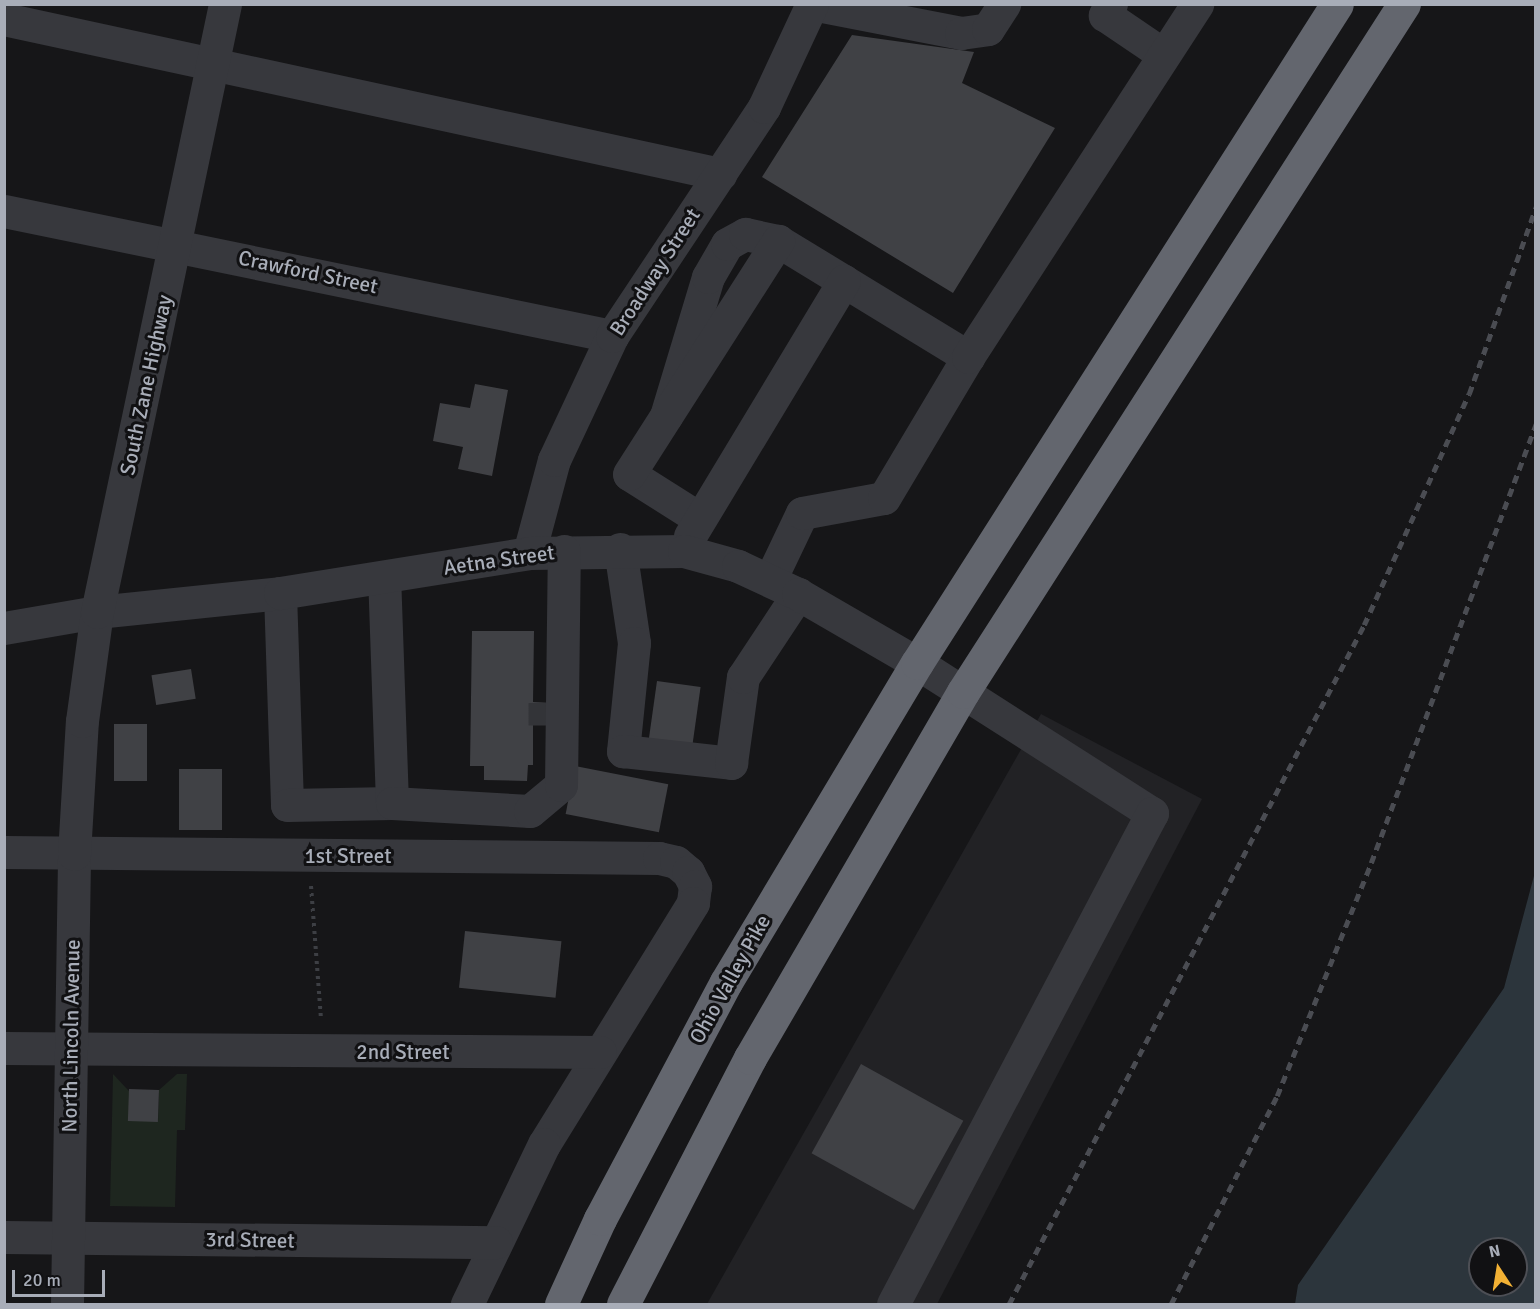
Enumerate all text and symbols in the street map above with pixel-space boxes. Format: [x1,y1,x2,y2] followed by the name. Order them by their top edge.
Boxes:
[604,204,706,340] street label: Broadway Street
[236,245,380,299] street label: Crawford Street
[115,293,177,477] street label: South Zane Highway
[442,540,556,580] street label: Aetna Street
[304,843,392,869] street label: 1st Street
[684,910,776,1048] street label: Ohio Valley Pike
[57,939,85,1133] street label: North Lincoln Avenue
[356,1039,450,1065] street label: 2nd Street
[205,1227,295,1253] street label: 3rd Street
[1468,1237,1528,1297] north arrow
[1487,1240,1502,1262] text: N
[15,1258,108,1296] scale bar
[23,1269,61,1291] text: 20 m

